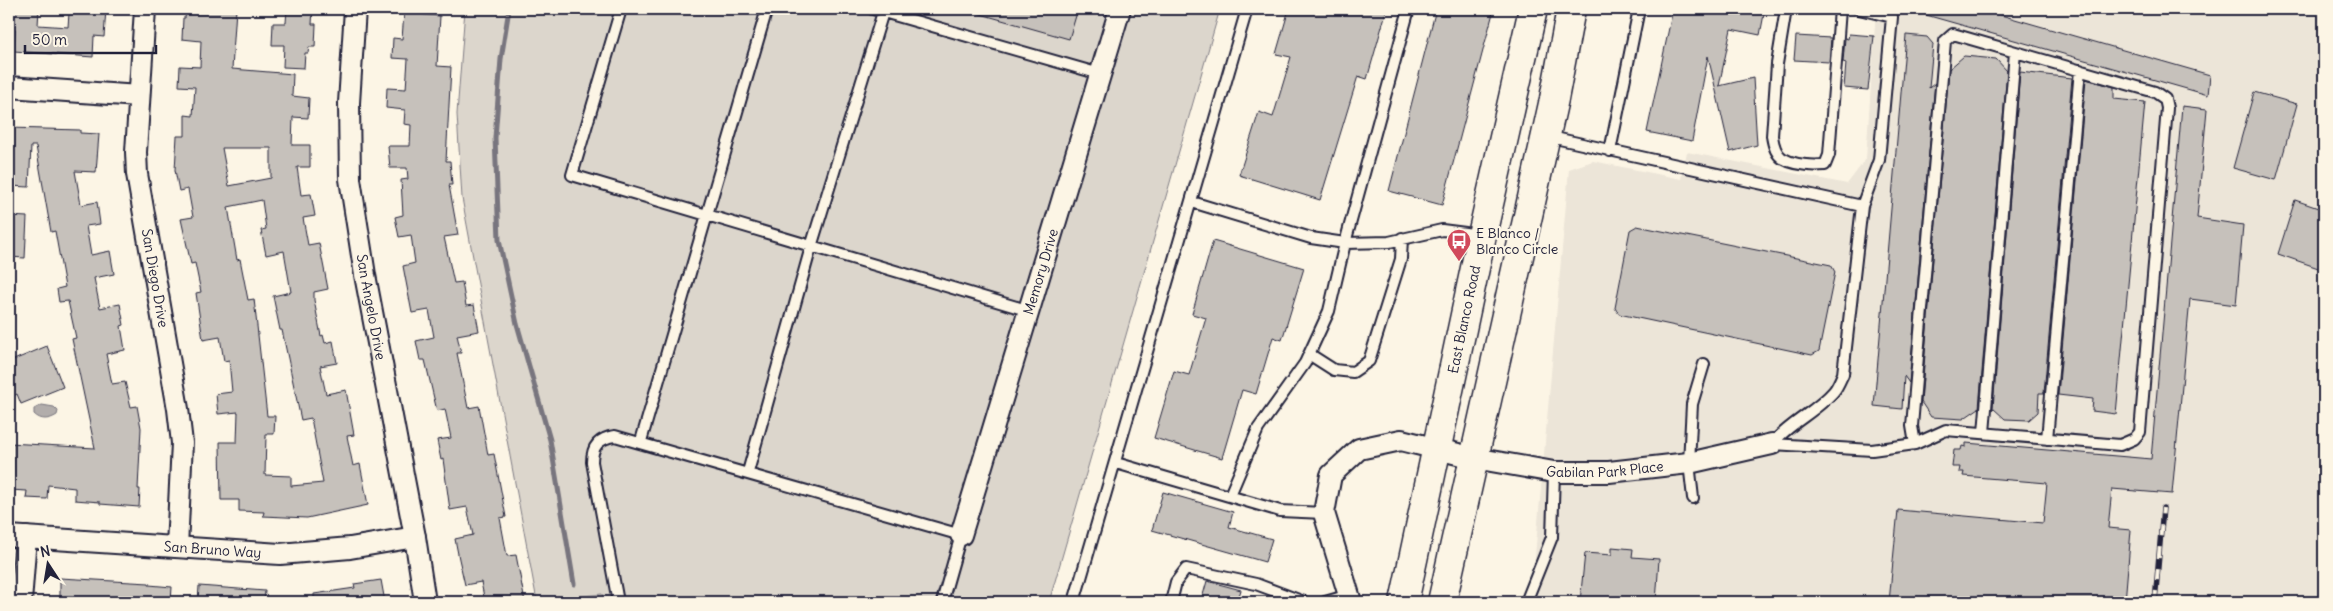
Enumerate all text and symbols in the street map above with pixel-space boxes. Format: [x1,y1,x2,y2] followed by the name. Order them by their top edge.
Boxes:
[25,22,156,54] scale bar
[32,30,67,49] text: 50 m
[1476,224,1558,258] place label: E Blanco / Blanco Circle
[138,227,173,329] street label: San Diego Drive
[1019,227,1062,317] street label: Memory Drive
[1446,228,1472,262] bus stop icon: E Blanco / Blanco Circle
[353,253,390,361] street label: San Angelo Drive
[1444,264,1484,375] street label: East Blanco Road
[1544,457,1664,481] street label: Gabilan Park Place
[163,537,262,562] street label: San Bruno Way
[22,538,72,588] north arrow
[39,541,52,561] text: N

